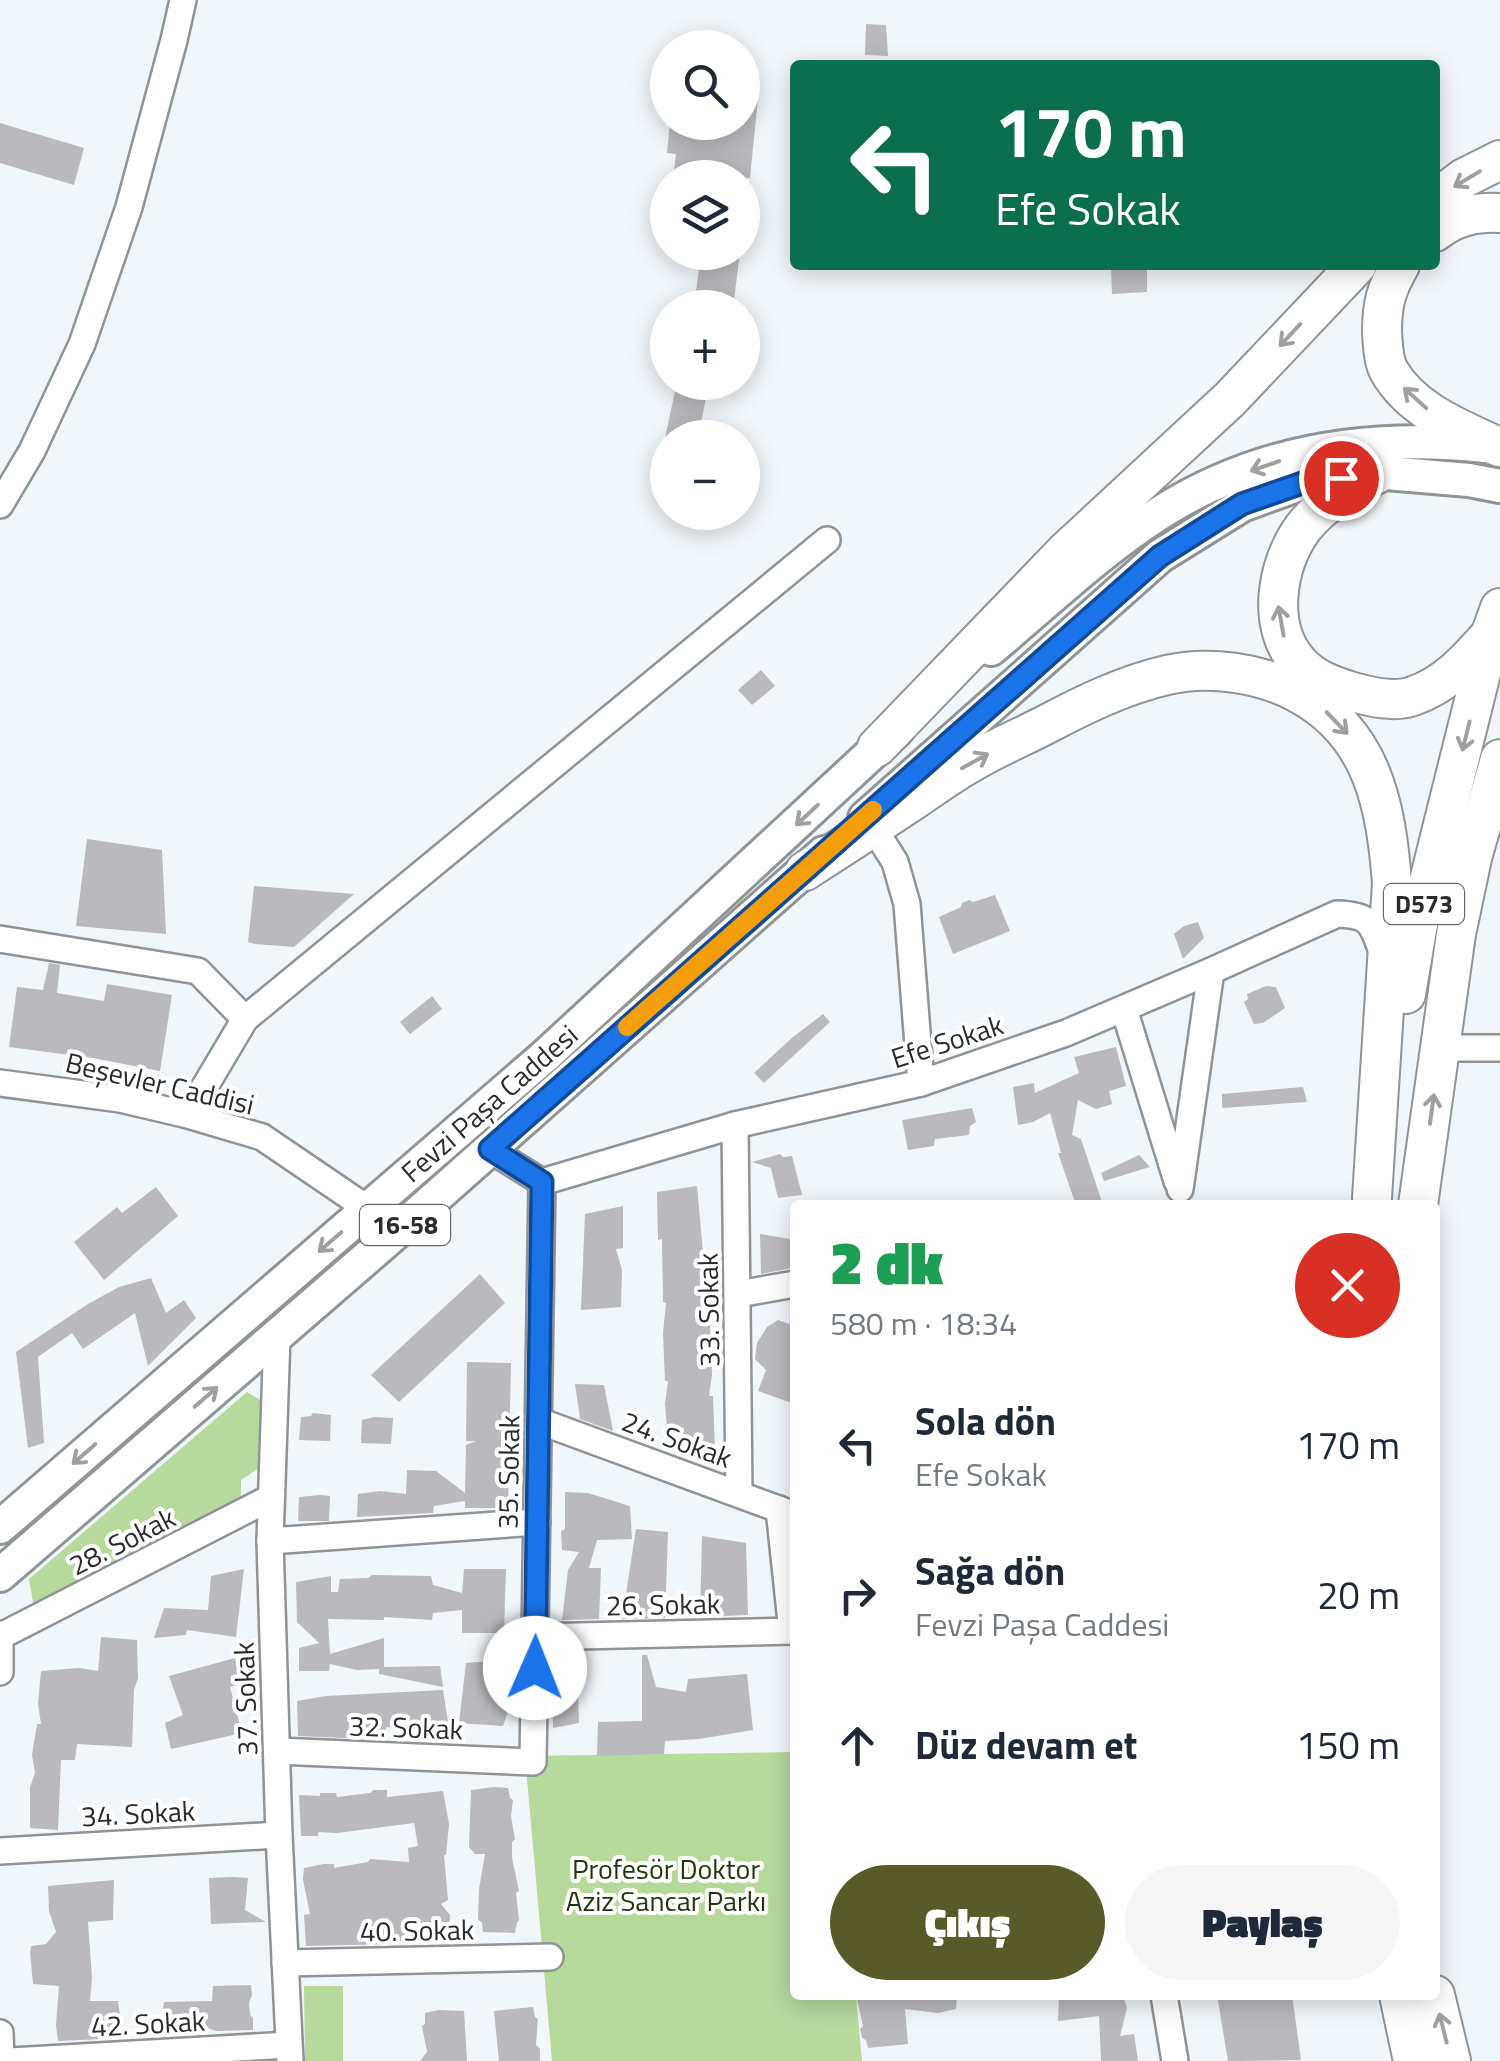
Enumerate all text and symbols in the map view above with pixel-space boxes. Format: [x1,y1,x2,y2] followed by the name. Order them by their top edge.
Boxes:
[650,30,760,530] map controls
[650,30,760,140] button: search
[995,78,1187,184] text: 170 m
[830,100,960,230] icon: left
[650,160,760,270] button: layers
[1453,169,1481,189] one-way arrow
[995,174,1181,242] text: Efe Sokak
[650,290,760,400] button: +
[1279,322,1302,347] one-way arrow
[1403,387,1428,410] one-way arrow
[650,420,760,530] button: −
[1299,436,1384,521] pin
[1314,451,1369,506] icon: arrive
[1249,458,1281,476] one-way arrow
[1271,605,1290,638] one-way arrow
[1325,710,1349,734] one-way arrow
[1455,720,1474,751] one-way arrow
[961,751,989,771] one-way arrow
[795,803,819,827] one-way arrow
[1384,884,1464,924] road number: D573
[885,1003,1009,1079] street label: Efe Sokak
[391,1014,587,1192] street label: Fevzi Paşa Caddesi
[61,1040,259,1126] street label: Beşevler Caddisi
[1423,1093,1442,1125] one-way arrow
[360,1205,450,1245] road number: 16-58
[830,1216,943,1307] text: 2 dk
[318,1230,343,1253] one-way arrow
[1295,1233,1400,1338] button: close
[686,1252,730,1368] street label: 33. Sokak
[830,1299,1017,1347] text: 580 m · 18:34
[193,1386,219,1408] one-way arrow
[915,1392,1056,1450] text: Sola dön
[616,1399,738,1479] street label: 24. Sokak
[486,1414,530,1530] street label: 35. Sokak
[1296,1416,1400,1474] text: 170 m
[830,1418,885,1473] icon: left
[72,1443,97,1466] one-way arrow
[915,1450,1047,1498] text: Efe Sokak
[61,1496,183,1586] street label: 28. Sokak
[915,1542,1065,1600] text: Sağa dön
[1317,1566,1400,1624] text: 20 m
[830,1568,885,1623] icon: right
[605,1582,721,1626] street label: 26. Sokak
[915,1600,1169,1648] text: Fevzi Paşa Caddesi
[483,1616,587,1720] position arrow
[222,1641,268,1757] street label: 37. Sokak
[348,1704,464,1750] street label: 32. Sokak
[915,1716,1137,1774] text: Düz devam et
[1296,1716,1400,1774] text: 150 m
[830,1718,885,1773] icon: ahead
[80,1789,196,1837] street label: 34. Sokak
[566,1847,766,1922] park label: Profesör Doktor Aziz Sancar Parkı
[830,1865,1105,1980] button: Çıkış
[1125,1865,1400,1980] button: Paylaş
[359,1908,475,1952] street label: 40. Sokak
[90,1999,206,2047] street label: 42. Sokak
[1432,2013,1451,2044] one-way arrow

